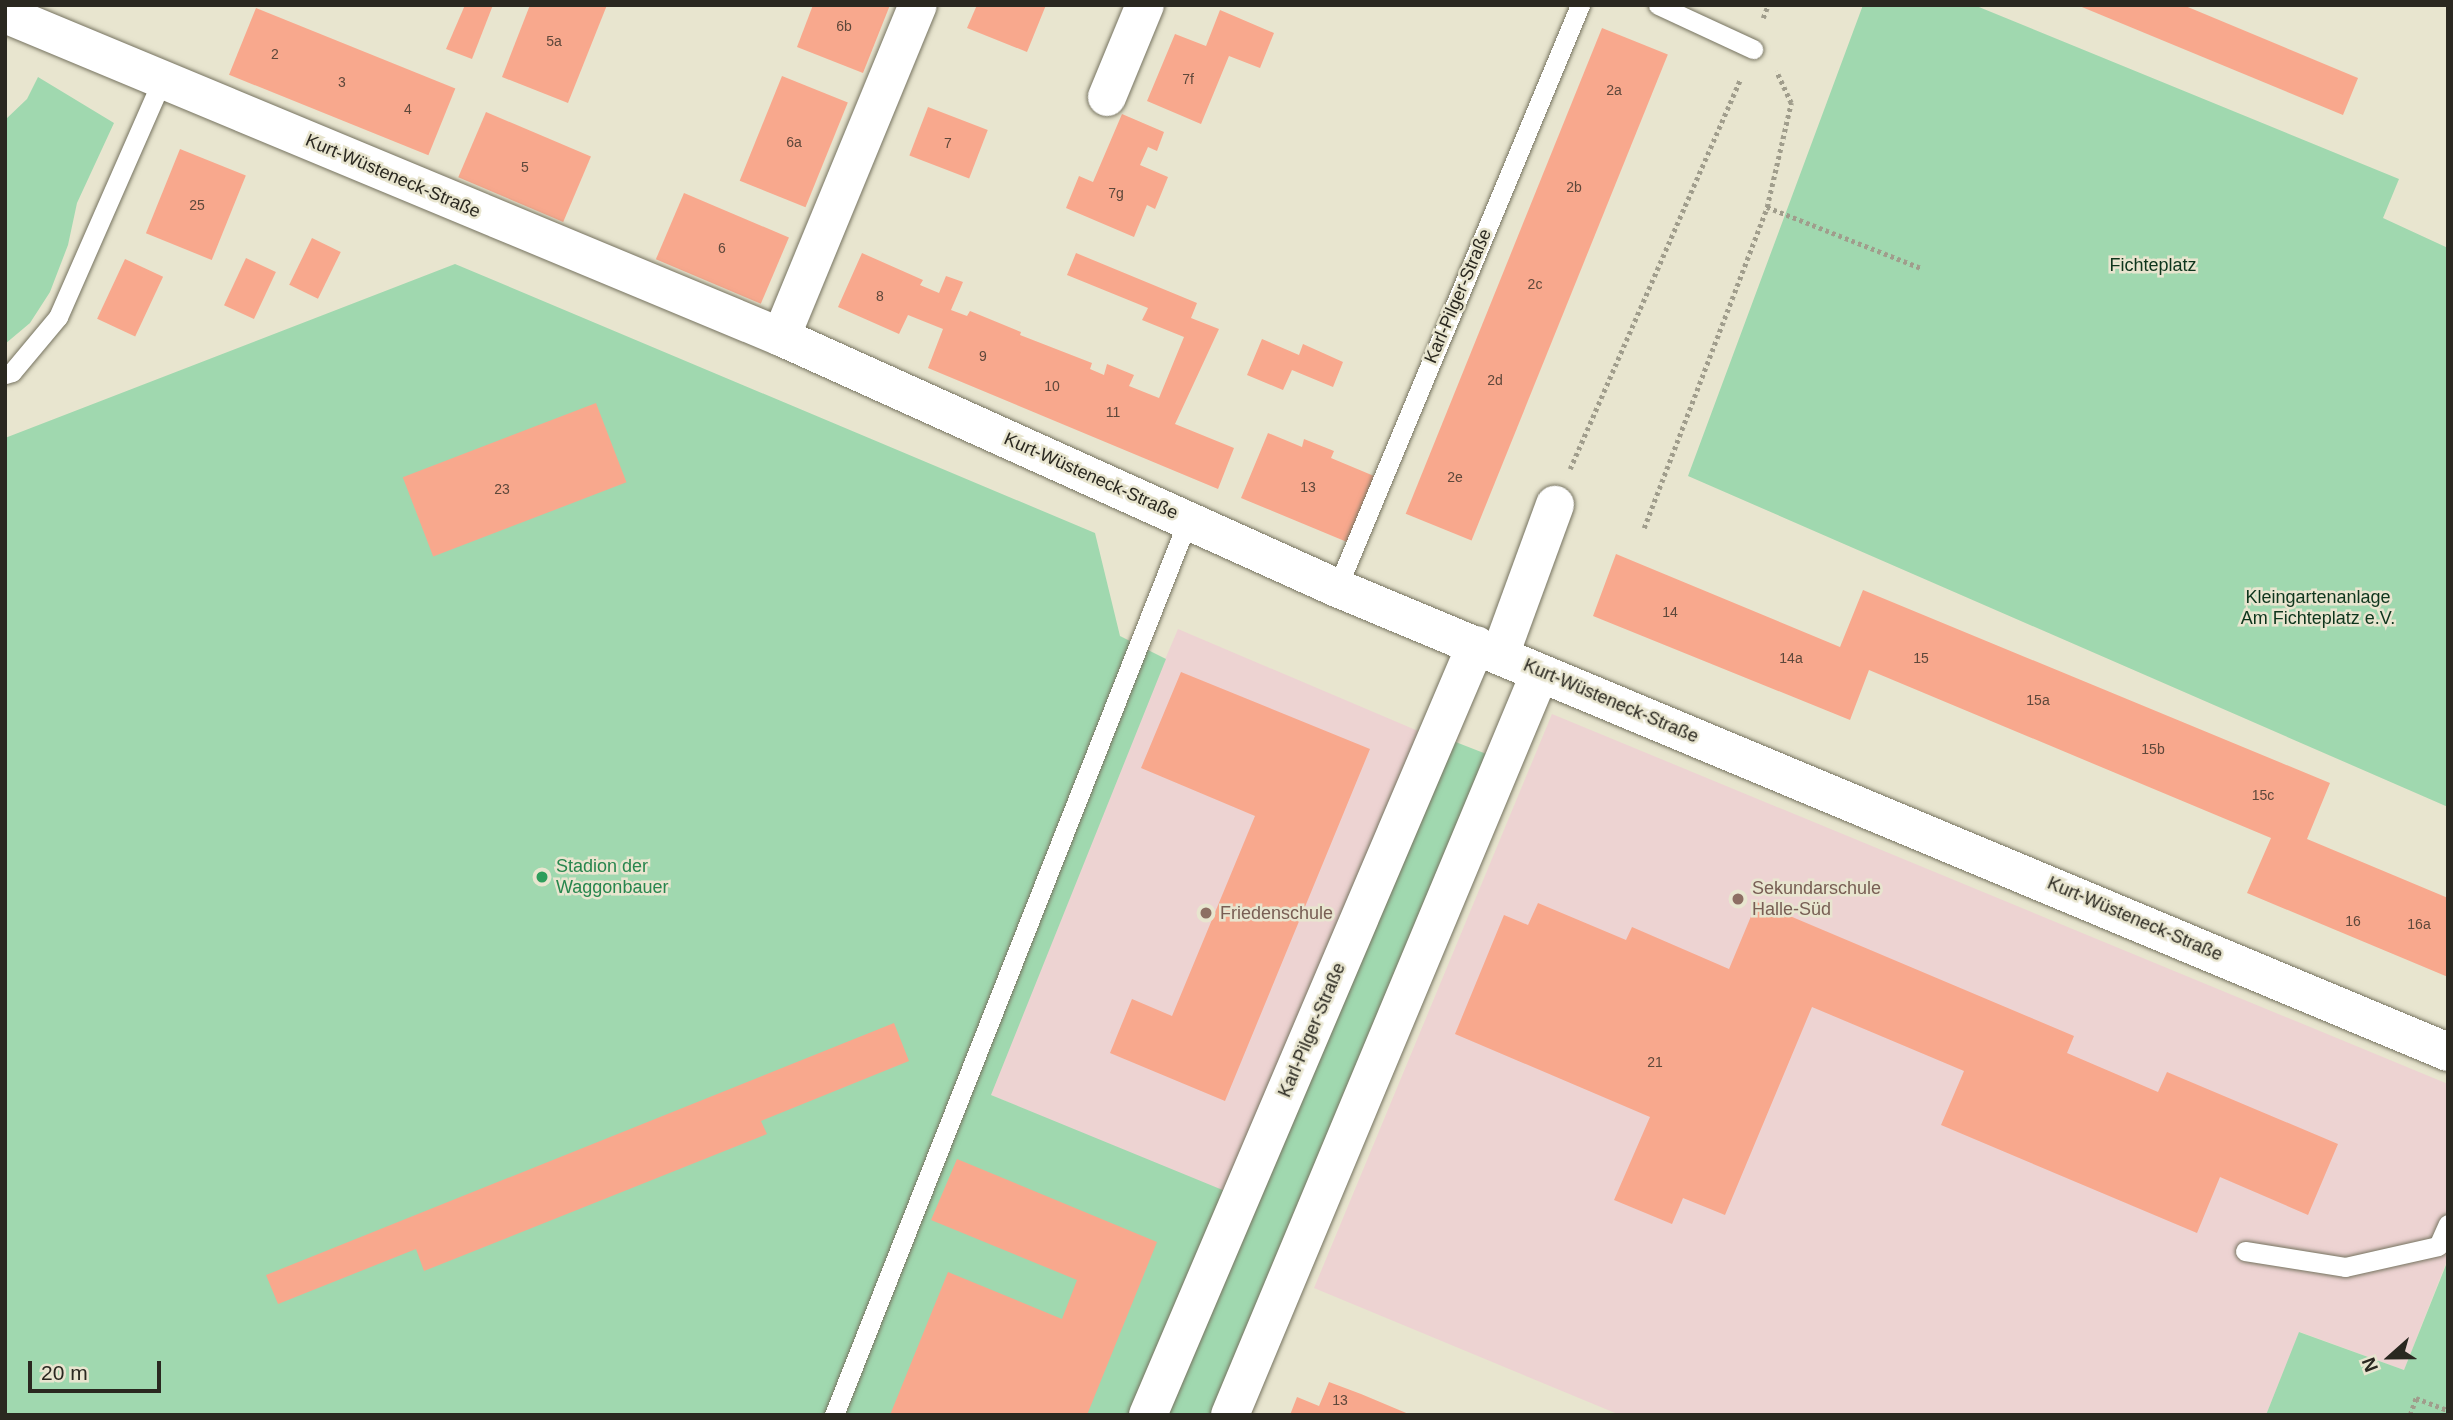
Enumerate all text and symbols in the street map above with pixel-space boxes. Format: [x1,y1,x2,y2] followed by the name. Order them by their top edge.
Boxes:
[836,18,852,34] house number: 6b
[546,33,562,49] house number: 5a
[271,46,279,62] house number: 2
[1182,71,1194,87] house number: 7f
[338,74,346,90] house number: 3
[1606,82,1622,98] house number: 2a
[404,101,412,117] house number: 4
[302,129,484,223] street label: Kurt-Wüsteneck-Straße
[786,134,802,150] house number: 6a
[944,135,952,151] house number: 7
[521,159,529,175] house number: 5
[1566,179,1582,195] house number: 2b
[1108,185,1124,201] house number: 7g
[189,197,205,213] house number: 25
[1420,225,1496,367] street label: Karl-Pilger-Straße
[718,240,726,256] house number: 6
[2109,254,2197,276] park label: Fichteplatz
[1528,276,1542,292] house number: 2c
[876,288,884,304] house number: 8
[979,348,987,364] house number: 9
[1487,372,1503,388] house number: 2d
[1044,378,1060,394] house number: 10
[1106,404,1120,420] house number: 11
[1001,428,1181,524] street label: Kurt-Wüsteneck-Straße
[1447,469,1463,485] house number: 2e
[1300,479,1316,495] house number: 13
[494,481,510,497] house number: 23
[2241,587,2395,630] park label: Kleingartenanlage Am Fichteplatz e.V.
[1662,604,1678,620] house number: 14
[1779,650,1803,666] house number: 14a
[1913,650,1929,666] house number: 15
[1520,654,1702,748] street label: Kurt-Wüsteneck-Straße
[2026,692,2050,708] house number: 15a
[2141,741,2165,757] house number: 15b
[2252,787,2274,803] house number: 15c
[556,856,668,898] place label: Stadion der Waggonbauer
[534,869,550,885] marker: Stadion der Waggonbauer
[2044,872,2226,966] street label: Kurt-Wüsteneck-Straße
[1752,878,1881,920] place label: Sekundarschule Halle-Süd
[1730,891,1746,907] marker: Sekundarschule Halle-Süd
[1220,902,1333,924] place label: Friedenschule
[1198,905,1214,921] marker: Friedenschule
[2345,913,2361,929] house number: 16
[2407,916,2431,932] house number: 16a
[1274,959,1350,1101] street label: Karl-Pilger-Straße
[1647,1054,1663,1070] house number: 21
[2355,1322,2425,1392] north arrow
[32,1346,164,1390] scale bar
[2358,1355,2382,1375] text: N
[41,1361,88,1384] text: 20 m
[1332,1392,1348,1408] house number: 13

